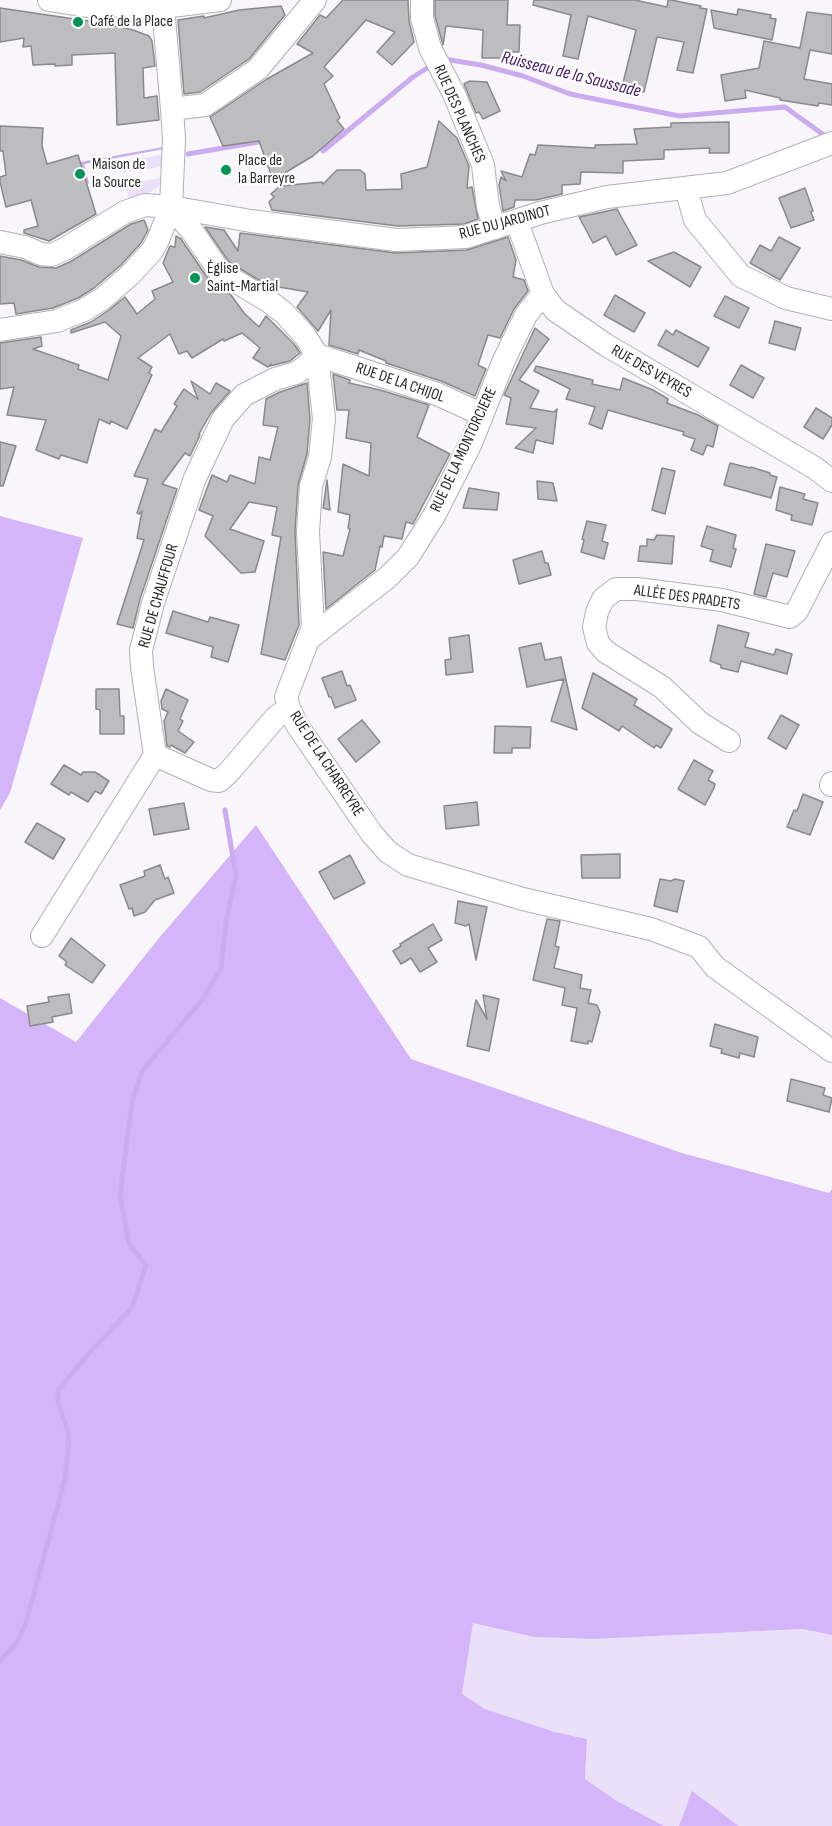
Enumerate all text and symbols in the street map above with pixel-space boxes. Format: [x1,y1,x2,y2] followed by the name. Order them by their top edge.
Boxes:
[90,12,173,32] place label: Café de la Place
[71,15,85,29] marker: Café de la Place
[499,47,643,103] water label: Ruisseau de la Saussade
[429,62,489,166] street label: RUE DES PLANCHES
[238,151,295,189] place label: Place de la Barreyre
[92,155,146,193] place label: Maison de la Source
[219,163,233,177] marker: Place de la Barreyre
[73,167,87,181] marker: Maison de la Source
[457,202,553,244] street label: RUE DU JARDINOT
[207,259,278,297] place label: Église Saint-Martial
[188,271,202,285] marker: Église Saint-Martial
[607,341,695,403] street label: RUE DES VEYRES
[353,359,447,407] street label: RUE DE LA CHIJOL
[427,385,501,515] street label: RUE DE LA MONTORCIERE
[135,542,183,650] street label: RUE DE CHAUFFOUR
[633,581,741,615] street label: ALLÉE DES PRADETS
[285,708,367,820] street label: RUE DE LA CHARREYRE

